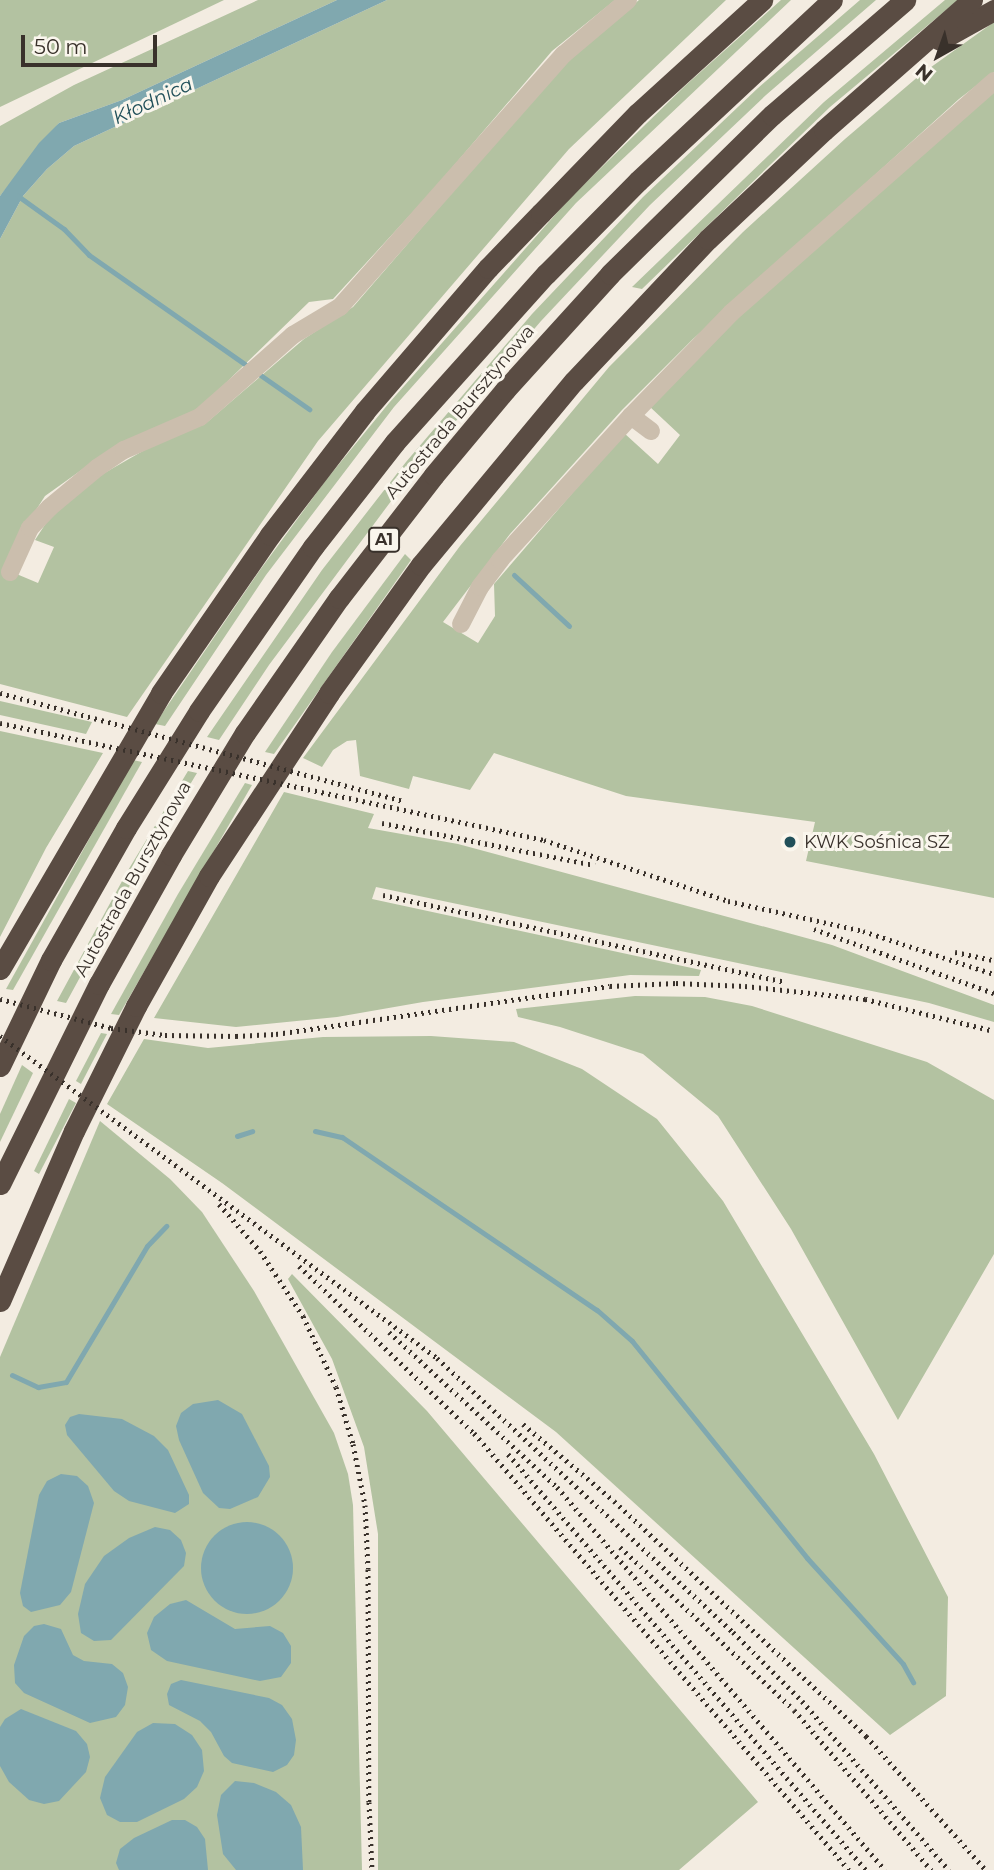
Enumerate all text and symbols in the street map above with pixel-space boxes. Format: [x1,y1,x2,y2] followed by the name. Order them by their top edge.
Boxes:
[24,21,161,65] scale bar
[903,21,973,91] north arrow
[34,34,88,59] text: 50 m
[911,59,937,86] text: N
[109,73,197,129] water label: Kłodnica
[381,321,539,503] street label: Autostrada Bursztynowa
[366,527,402,552] road number: A1
[70,777,196,981] street label: Autostrada Bursztynowa
[804,831,950,853] place label: KWK Sośnica SZ
[782,834,798,850] marker: KWK Sośnica SZ

